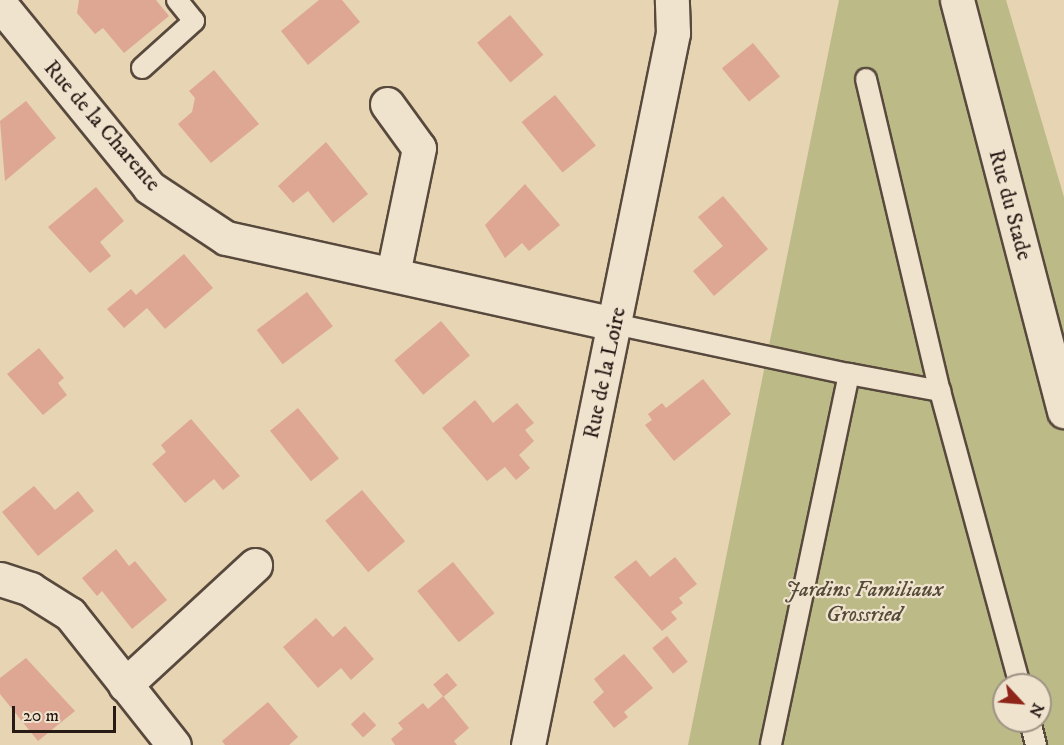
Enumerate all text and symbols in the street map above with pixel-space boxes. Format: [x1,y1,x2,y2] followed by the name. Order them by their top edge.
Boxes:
[38,55,166,197] street label: Rue de la Charente
[983,147,1037,263] street label: Rue du Stade
[578,305,632,441] street label: Rue de la Loire
[785,576,943,628] park label: Jardins Familiaux Grossried
[992,673,1052,733] north arrow
[15,694,118,732] scale bar
[1025,700,1048,720] text: N
[23,705,59,727] text: 20 m

